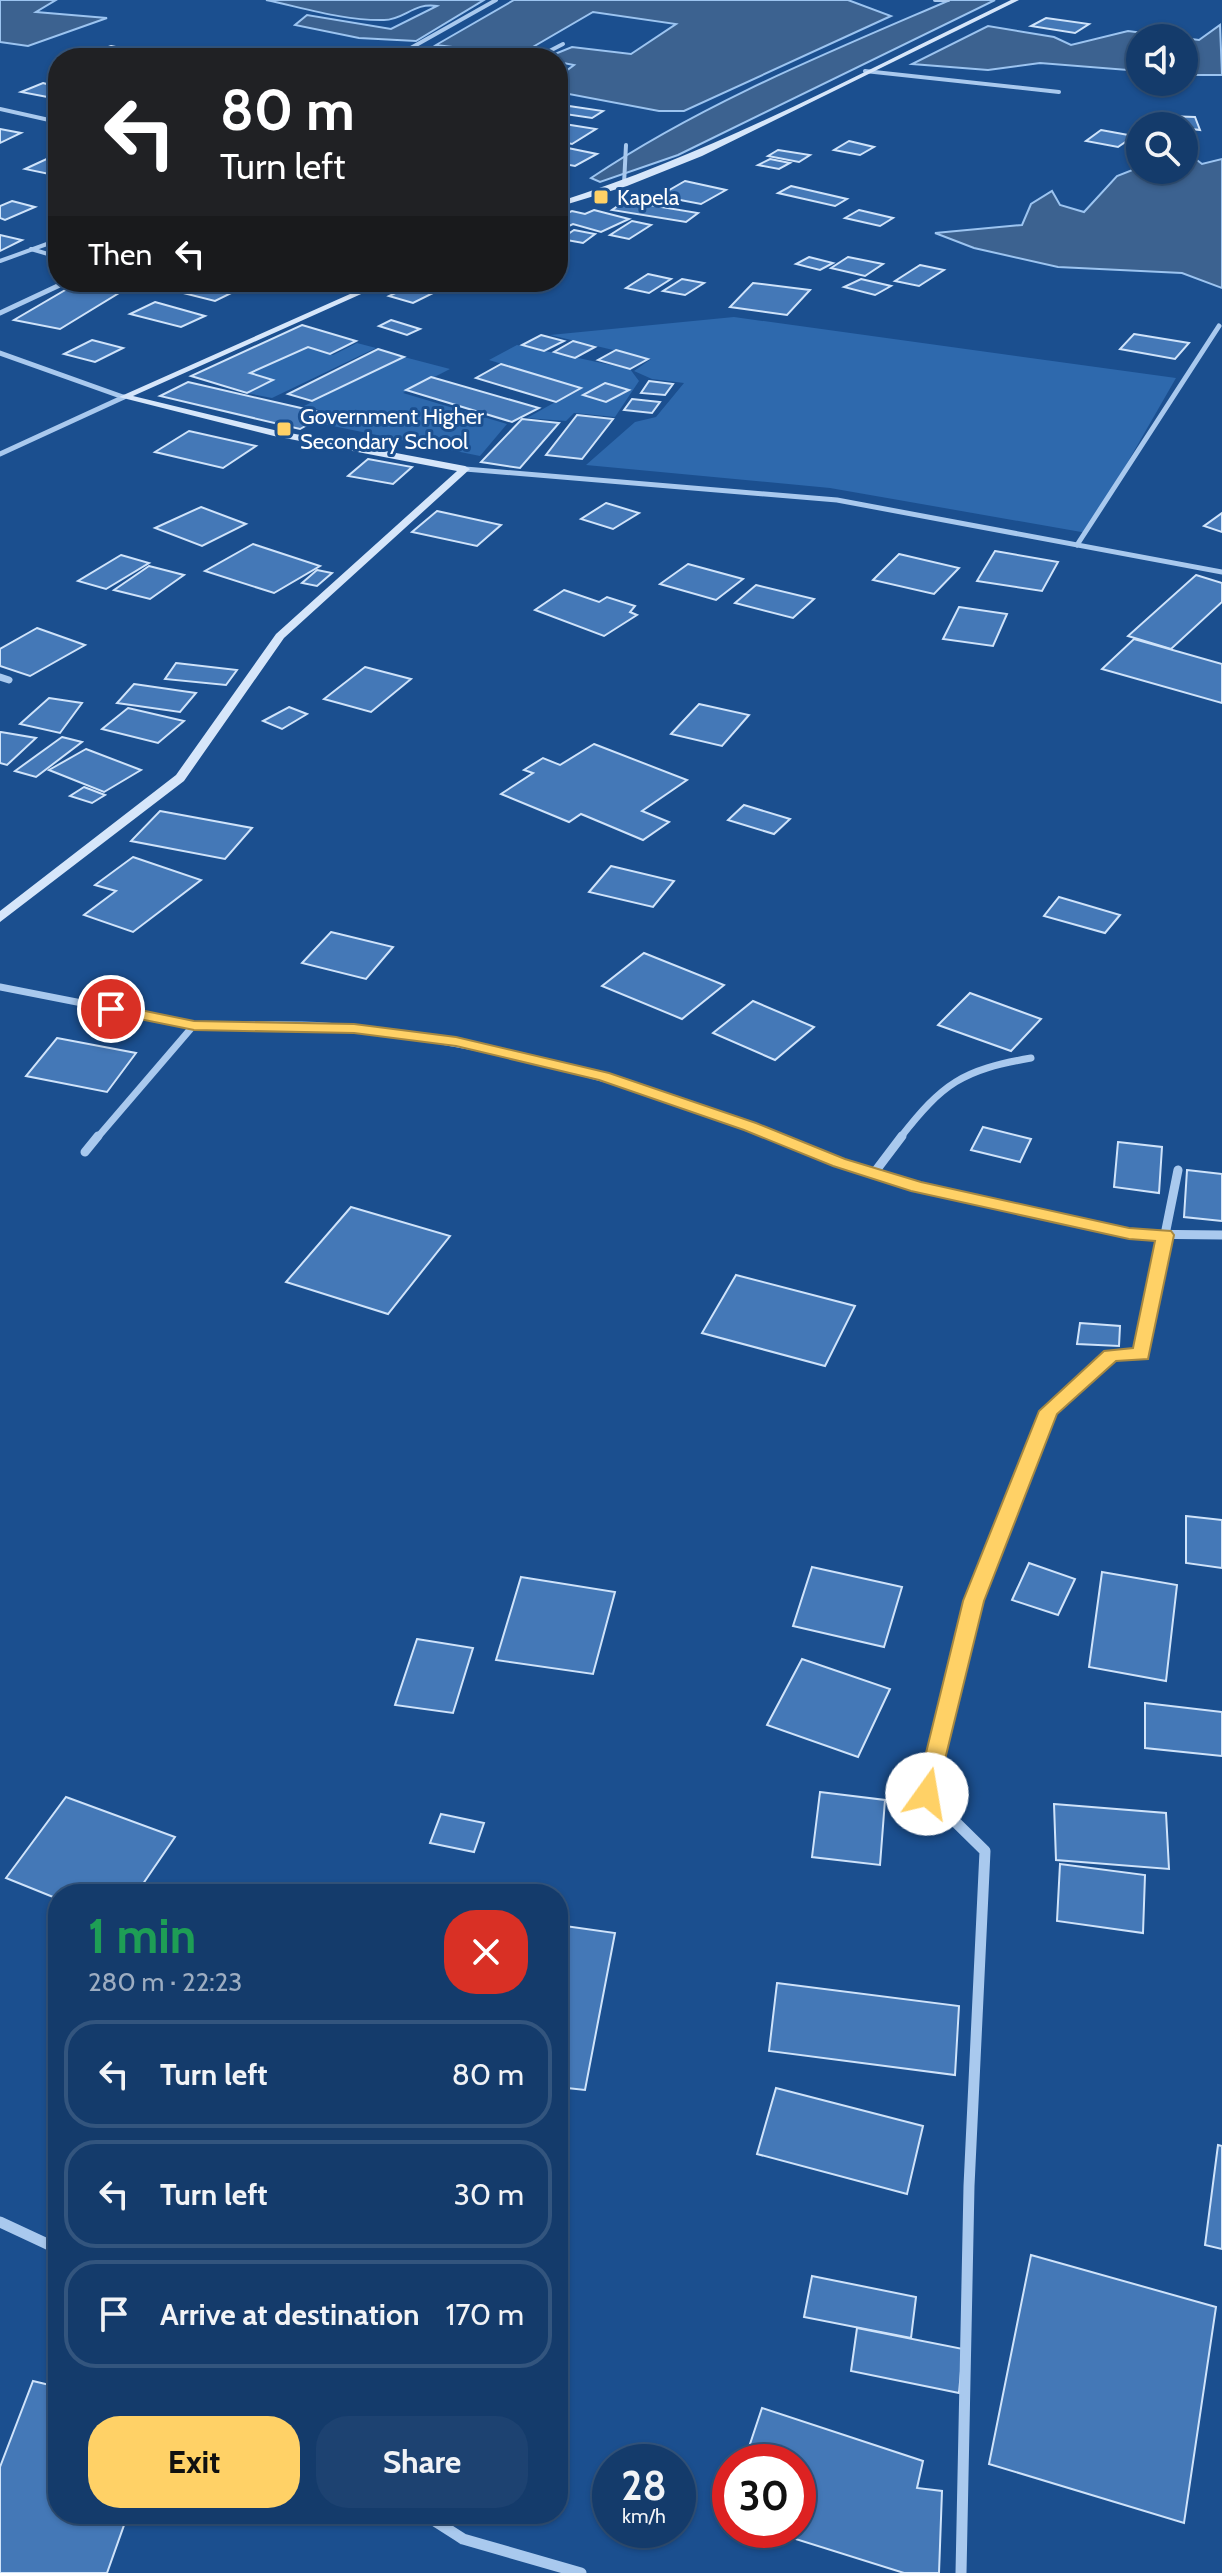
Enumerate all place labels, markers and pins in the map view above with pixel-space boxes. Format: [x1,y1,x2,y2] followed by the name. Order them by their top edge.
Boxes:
[617,184,680,211] place label: Kapela
[592,188,610,206] marker: Kapela
[300,403,484,455] place label: Government Higher Secondary School
[275,420,293,438] marker: Government Higher Secondary School
[77,975,145,1043] pin

